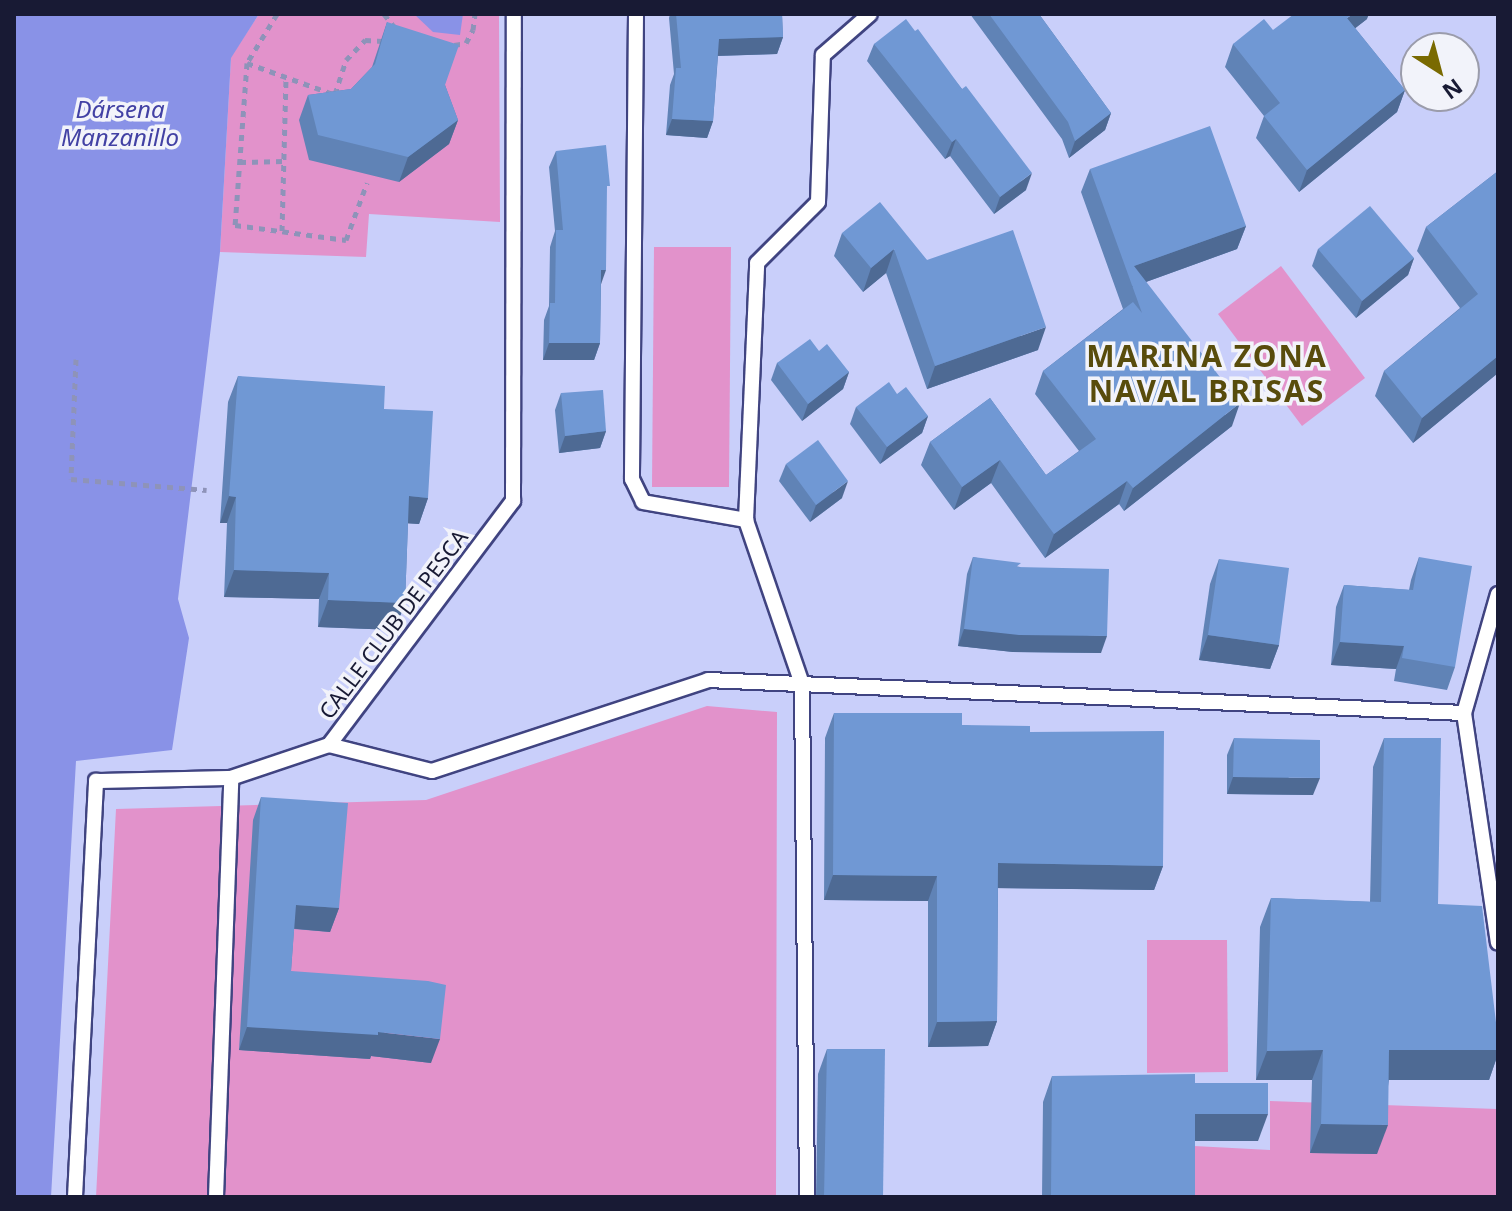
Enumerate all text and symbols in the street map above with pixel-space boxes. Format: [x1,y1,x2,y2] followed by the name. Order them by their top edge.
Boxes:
[1400,32,1480,112] north arrow
[1437,72,1469,107] text: N
[61,95,179,151] water label: Dársena Manzanillo
[1086,338,1328,408] district label: MARINA ZONA NAVAL BRISAS
[313,524,473,724] street label: CALLE CLUB DE PESCA

